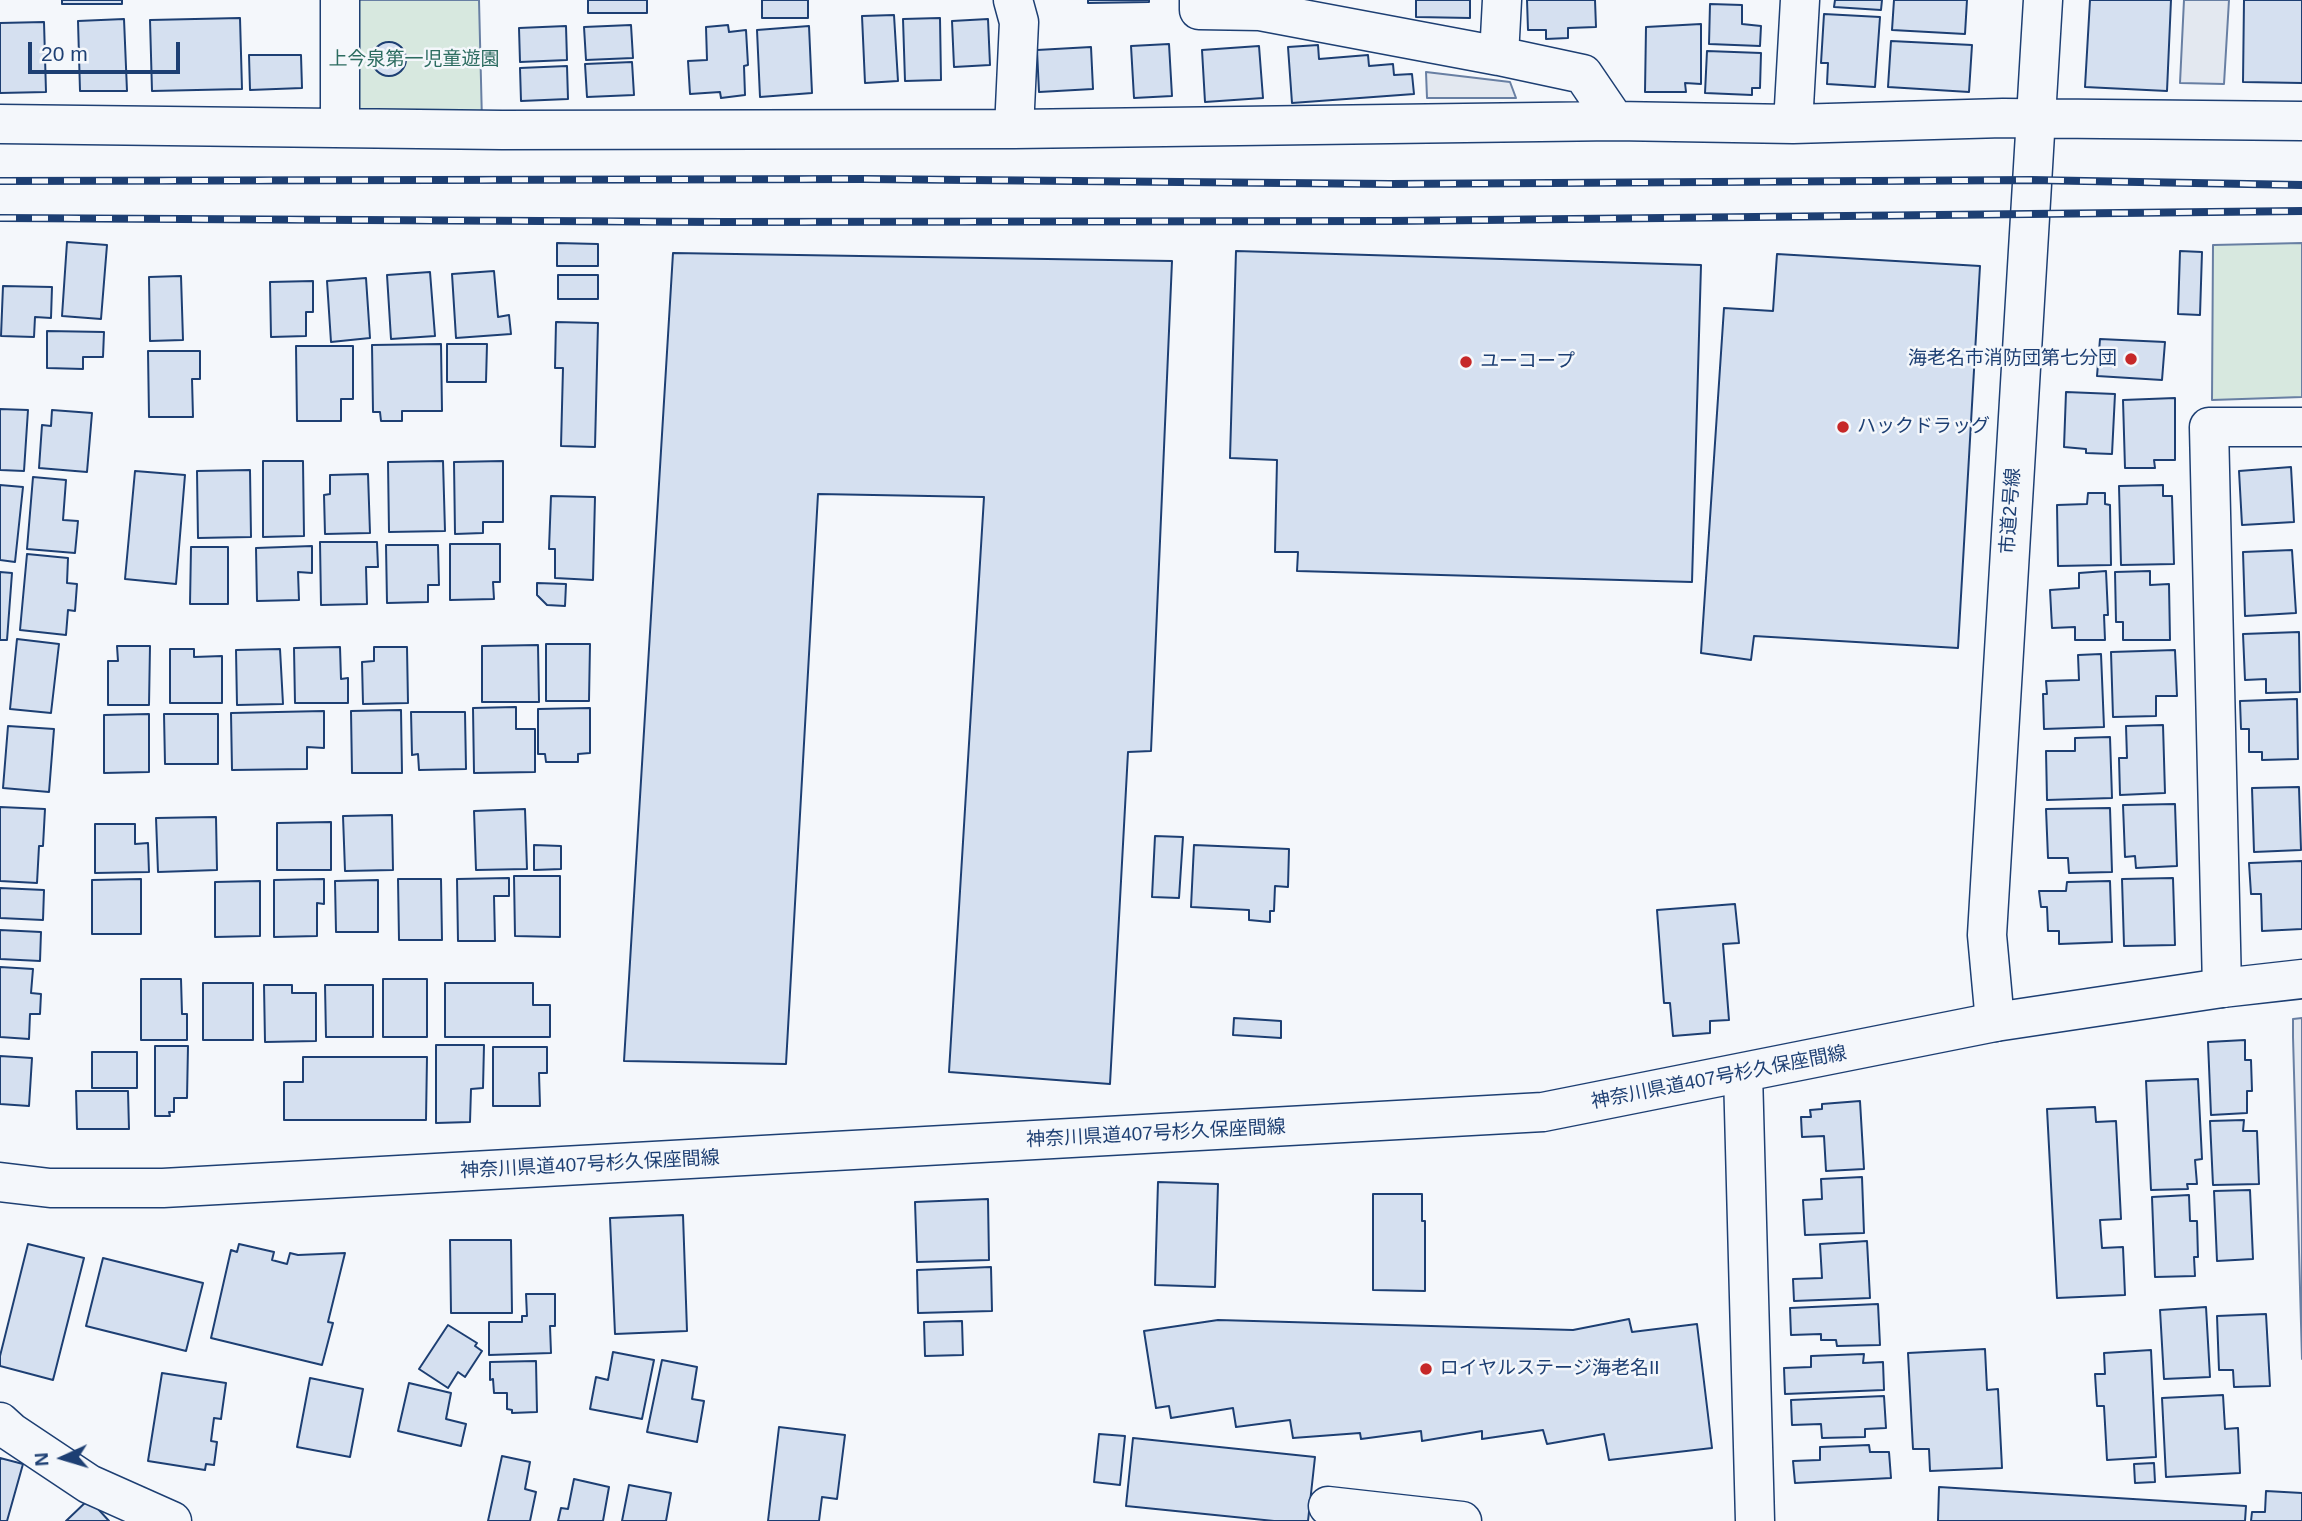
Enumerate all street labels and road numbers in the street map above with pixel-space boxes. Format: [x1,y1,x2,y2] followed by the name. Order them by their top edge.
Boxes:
[1997,467,2025,555] street label: 市道2号線
[1589,1042,1849,1114] street label: 神奈川県道407号杉久保座間線
[1026,1116,1286,1152] street label: 神奈川県道407号杉久保座間線
[460,1147,720,1183] street label: 神奈川県道407号杉久保座間線

